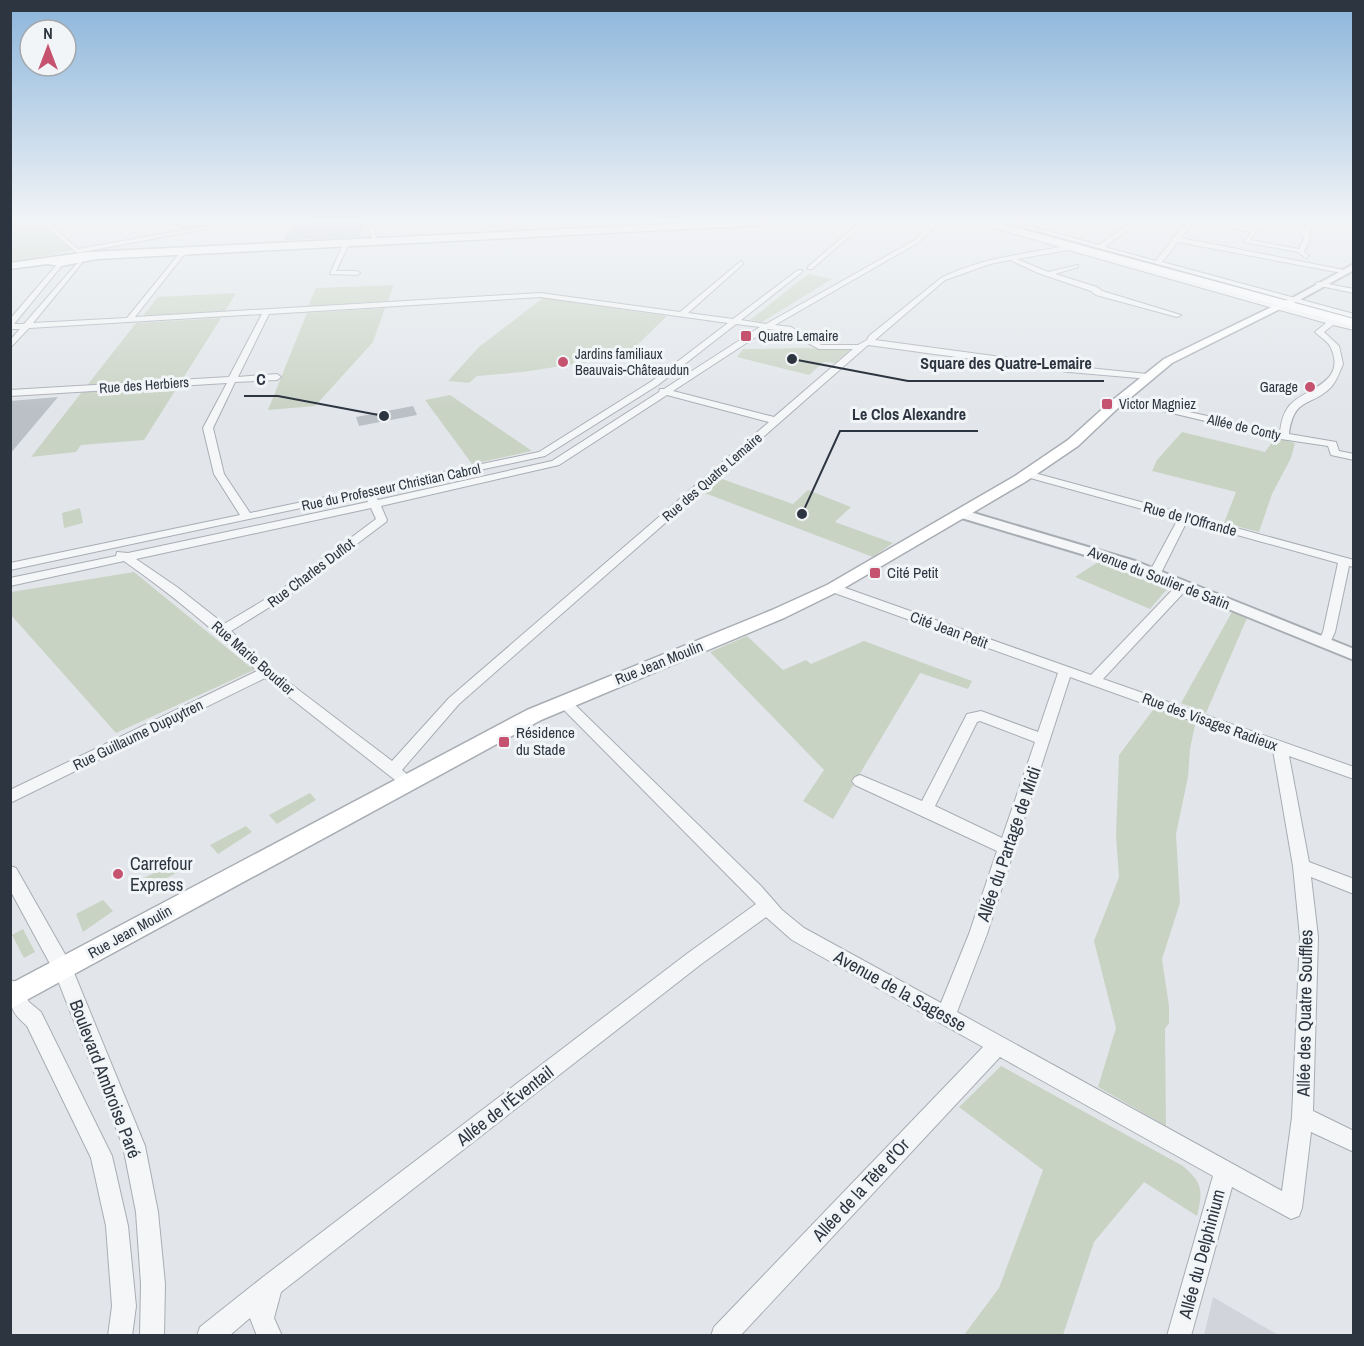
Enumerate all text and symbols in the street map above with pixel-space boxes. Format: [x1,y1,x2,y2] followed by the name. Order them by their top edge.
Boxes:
[18,18,78,78] north arrow
[43,22,53,44] text: N
[758,327,838,345] place label: Quatre Lemaire
[739,329,753,343] marker: Quatre Lemaire
[575,345,689,379] place label: Jardins familiaux Beauvais-Châteaudun
[908,347,1104,381] callout: Square des Quatre-Lemaire
[920,352,1092,374] text: Square des Quatre-Lemaire
[556,355,570,369] marker: Jardins familiaux Beauvais-Châteaudun
[244,362,278,396] callout: C
[256,368,266,390] text: C
[98,373,190,397] street label: Rue des Herbiers
[1260,378,1298,396] place label: Garage
[1303,380,1317,394] marker: Garage
[1119,395,1196,413] place label: Victor Magniez
[840,397,978,431] callout: Le Clos Alexandre
[1100,397,1114,411] marker: Victor Magniez
[852,403,966,425] text: Le Clos Alexandre
[1205,410,1283,444] street label: Allée de Conty
[658,429,766,525] street label: Rue des Quatre Lemaire
[300,459,482,515] street label: Rue du Professeur Christian Cabrol
[1141,496,1239,541] street label: Rue de l'Offrande
[263,533,359,612] street label: Rue Charles Duflot
[1084,540,1233,614] street label: Avenue du Soulier de Satin
[887,562,939,583] place label: Cité Petit
[868,566,882,580] marker: Cité Petit
[907,606,992,654] street label: Cité Jean Petit
[207,616,299,700] street label: Rue Marie Boudier
[612,635,706,690] street label: Rue Jean Moulin
[1140,687,1282,756] street label: Rue des Visages Radieux
[69,694,206,775] street label: Rue Guillaume Dupuytren
[516,722,575,760] place label: Résidence du Stade
[497,735,511,749] marker: Résidence du Stade
[970,763,1047,926] street label: Allée du Partage de Midi
[130,851,192,897] place label: Carrefour Express
[111,867,125,881] marker: Carrefour Express
[84,900,176,963] street label: Rue Jean Moulin
[1291,929,1318,1098] street label: Allée des Quatre Souffles
[829,943,971,1037] street label: Avenue de la Sagesse
[64,996,147,1162] street label: Boulevard Ambroise Paré
[450,1060,558,1152] street label: Allée de l'Éventail
[806,1133,915,1247] street label: Allée de la Tête d'Or
[1172,1186,1231,1322] street label: Allée du Delphinium

